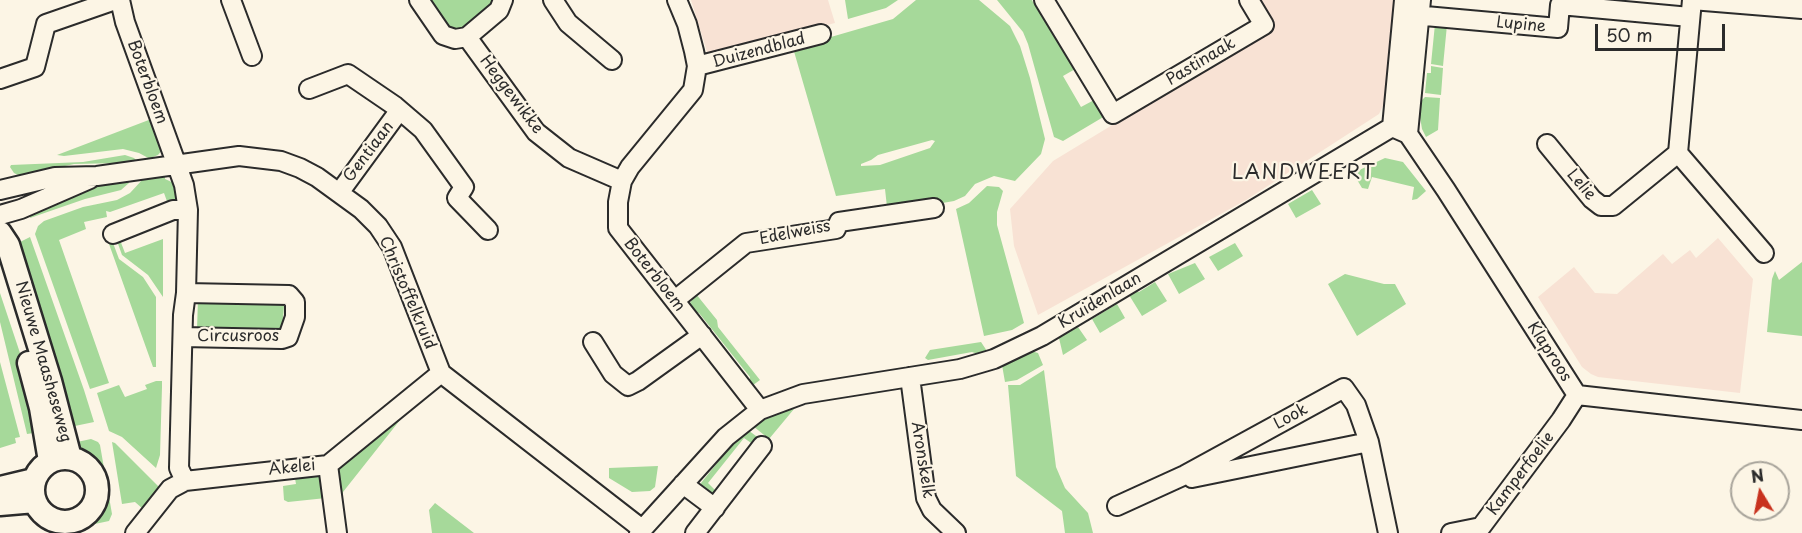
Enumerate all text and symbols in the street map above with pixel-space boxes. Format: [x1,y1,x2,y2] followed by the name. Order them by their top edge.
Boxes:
[1598,12,1728,50] scale bar
[1495,13,1547,37] street label: Lupine
[1606,21,1653,48] text: 50 m
[711,29,807,73] street label: Duizendblad
[1163,34,1239,90] street label: Pastinaak
[123,37,171,127] street label: Boterbloem
[475,52,547,138] street label: Heggewikke
[340,118,398,186] street label: Gentiaan
[1232,161,1376,185] district label: LANDWEERT
[1562,166,1600,204] street label: Lelie
[758,217,832,249] street label: Edelweiss
[375,234,439,352] street label: Christoffelkruid
[619,234,689,316] street label: Boterbloem
[1055,269,1145,333] street label: Kruidenlaan
[11,279,75,445] street label: Nieuwe Maasheseweg
[1523,319,1575,385] street label: Klaproos
[197,327,279,347] street label: Circusroos
[1271,400,1311,434] street label: Look
[906,420,938,500] street label: Aronskelk
[1484,429,1558,519] street label: Kamperfoelie
[268,456,316,480] street label: Akelei
[1730,461,1790,521] north arrow
[1749,462,1766,488] text: N

